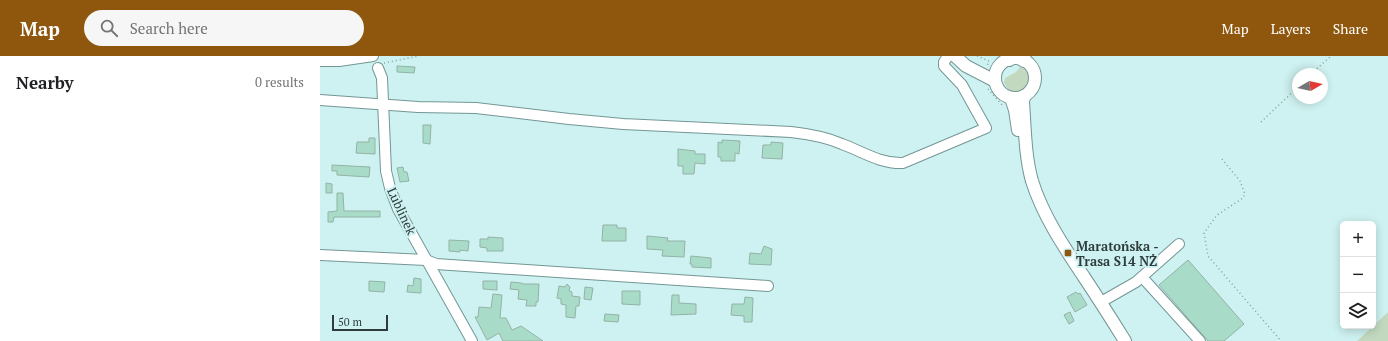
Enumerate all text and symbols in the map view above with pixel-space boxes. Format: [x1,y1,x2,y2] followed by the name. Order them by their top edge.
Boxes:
[84,10,364,46] search box
[20,16,60,41] text: Map
[98,17,120,39] icon: search
[130,18,208,38] text: Search here
[1222,19,1249,38] text: Map
[1271,19,1311,38] text: Layers
[1333,19,1368,38] text: Share
[1292,68,1328,104] north arrow
[16,71,74,94] text: Nearby
[255,73,304,91] text: 0 results
[383,184,421,238] street label: Lublinek
[1340,221,1376,329] map controls
[1340,221,1376,257] button: +
[1076,237,1159,270] place label: Maratońska - Trasa S14 NŻ
[1063,248,1073,258] marker: Maratońska - Trasa S14 NŻ
[1340,257,1376,293] button: −
[1340,293,1376,329] button: layers
[332,313,388,332] scale bar
[338,315,362,329] text: 50 m

